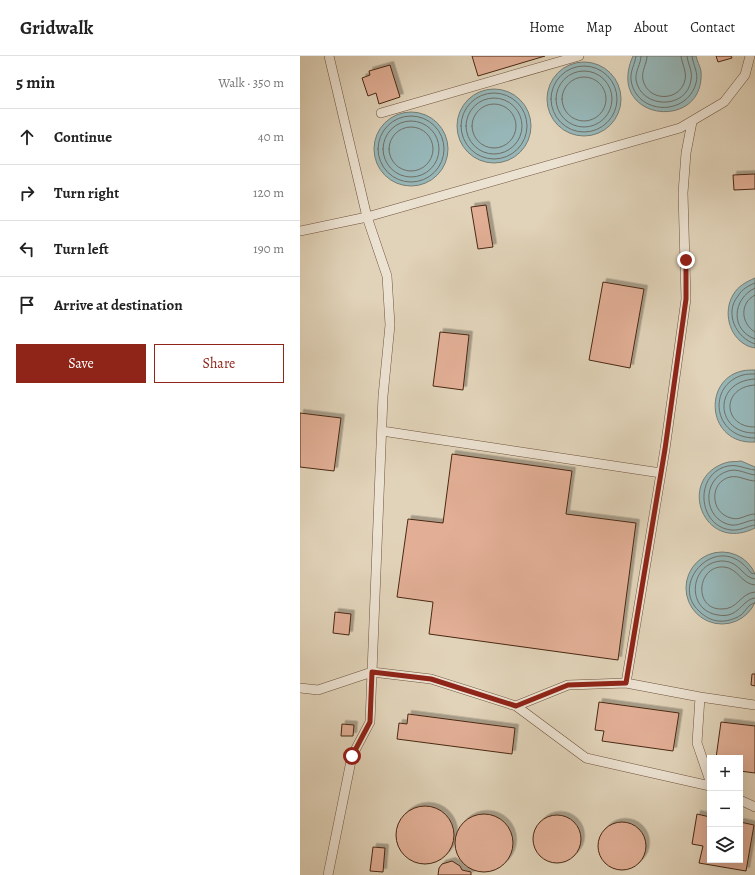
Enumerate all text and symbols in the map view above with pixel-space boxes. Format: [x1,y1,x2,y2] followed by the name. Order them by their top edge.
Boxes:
[20,15,93,41] text: Gridwalk
[529,18,564,37] text: Home
[586,18,612,37] text: Map
[634,18,668,37] text: About
[690,18,735,37] text: Contact
[16,71,55,94] text: 5 min
[218,74,284,91] text: Walk · 350 m
[16,126,38,148] icon: ahead
[54,127,112,147] text: Continue
[258,128,284,145] text: 40 m
[16,182,38,204] icon: right
[54,183,119,203] text: Turn right
[253,184,284,201] text: 120 m
[16,238,38,260] icon: left
[54,239,109,259] text: Turn left
[253,240,284,257] text: 190 m
[677,251,695,269] route end
[16,294,38,316] icon: arrive
[54,295,183,315] text: Arrive at destination
[16,344,146,383] button: Save
[154,344,284,383] button: Share
[343,747,361,765] route start
[707,755,743,863] map controls
[707,755,743,791] button: +
[707,791,743,827] button: −
[707,827,743,863] button: layers

